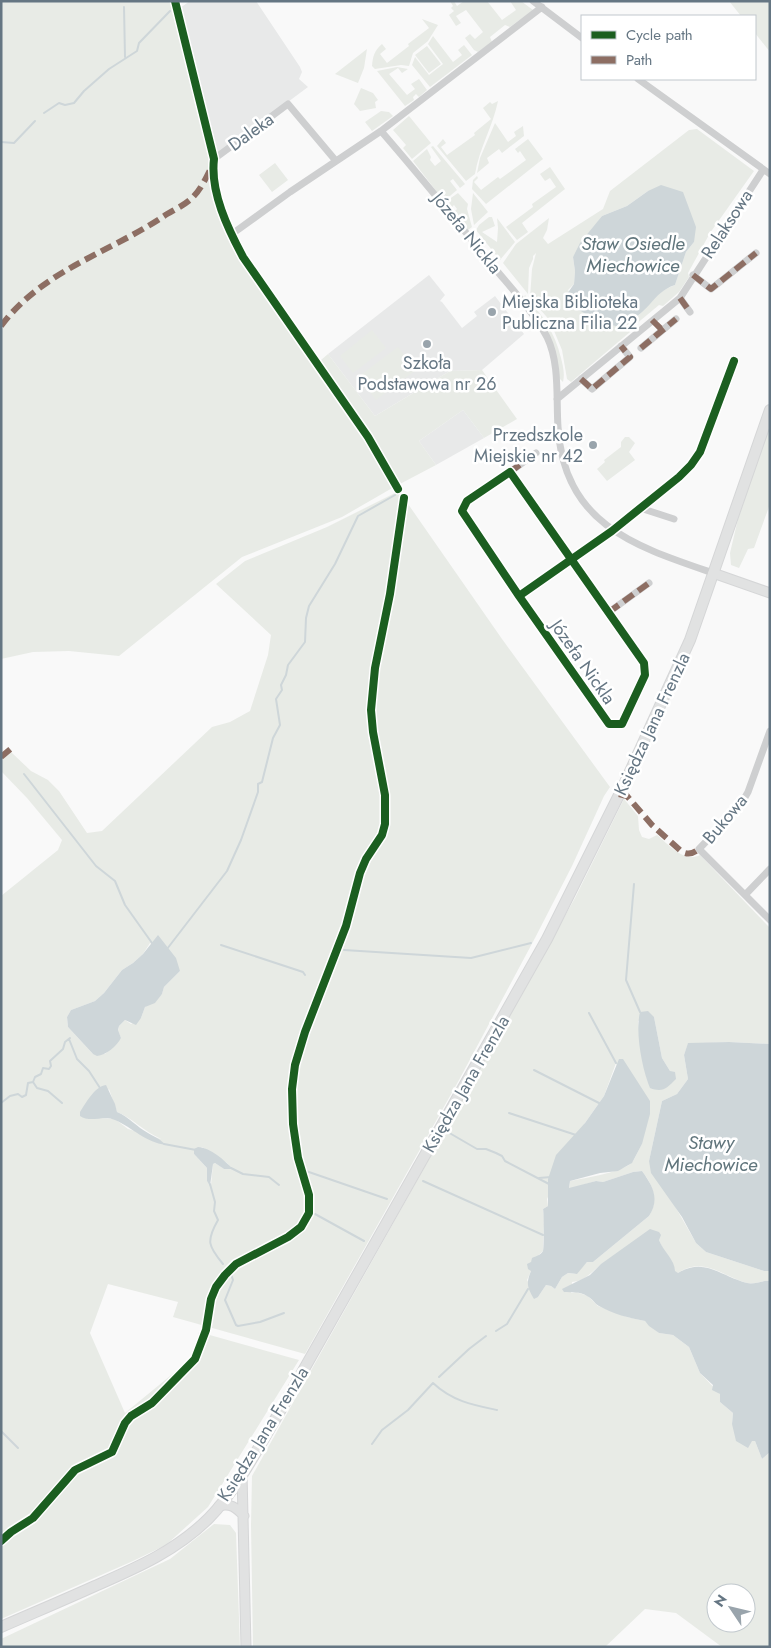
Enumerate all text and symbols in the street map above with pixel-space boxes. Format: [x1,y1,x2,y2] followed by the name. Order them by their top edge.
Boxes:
[581,15,756,80] legend
[626,24,693,46] text: Cycle path
[626,49,652,71] text: Path
[223,107,279,157] street label: Daleka
[695,184,759,264] street label: Relaksowa
[425,185,508,279] street label: Józefa Nickla
[581,230,685,279] water label: Staw Osiedle Miechowice
[502,289,638,336] place label: Miejska Biblioteka Publiczna Filia 22
[486,306,498,318] marker: Miejska Biblioteka Publiczna Filia 22
[421,338,433,350] marker: Szkoła Podstawowa nr 26
[357,350,497,397] place label: Szkoła Podstawowa nr 26
[474,422,583,469] place label: Przedszkole Miejskie nr 42
[587,439,599,451] marker: Przedszkole Miejskie nr 42
[543,613,622,710] street label: Józefa Nickla
[608,648,696,800] street label: Księdza Jana Frenzla
[697,789,753,849] street label: Bukowa
[416,1010,516,1158] street label: Księdza Jana Frenzla
[664,1129,758,1178] water label: Stawy Miechowice
[211,1361,315,1507] street label: Księdza Jana Frenzla
[706,1583,756,1633] north arrow
[709,1590,732,1611] text: N

